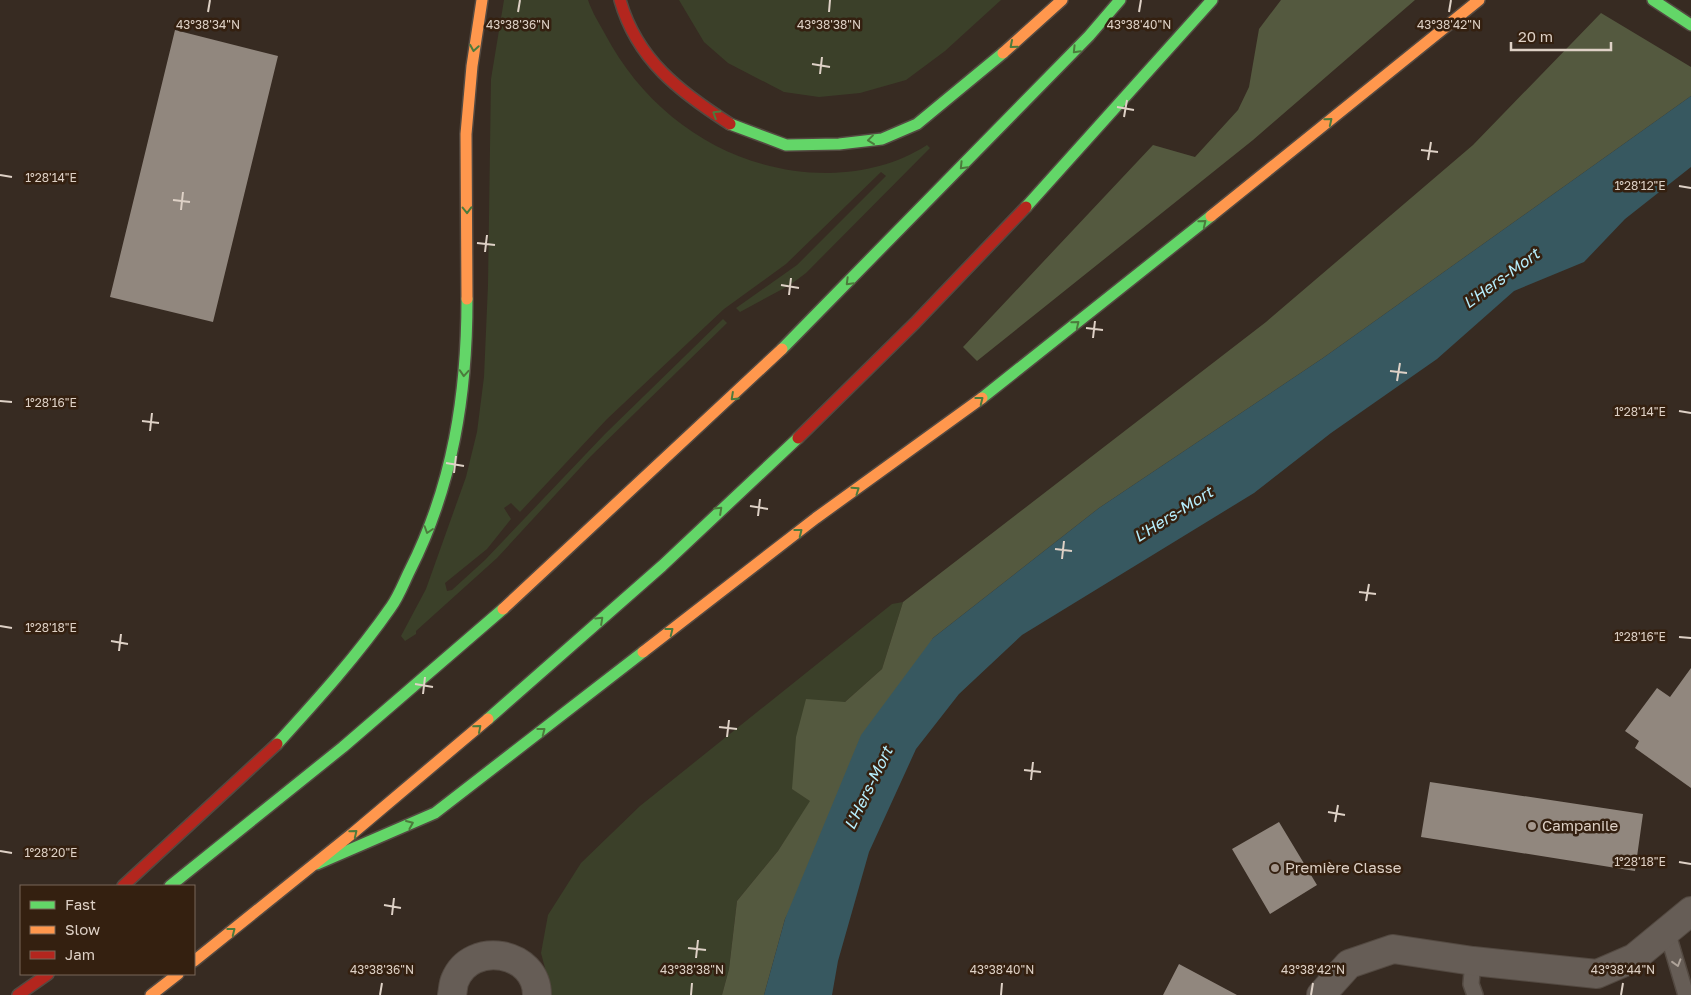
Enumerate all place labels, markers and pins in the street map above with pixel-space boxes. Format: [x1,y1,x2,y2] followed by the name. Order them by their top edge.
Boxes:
[1542,816,1619,834] place label: Campanile
[1526,820,1538,832] marker: Campanile
[1285,858,1402,876] place label: Première Classe
[1269,862,1281,874] marker: Première Classe

